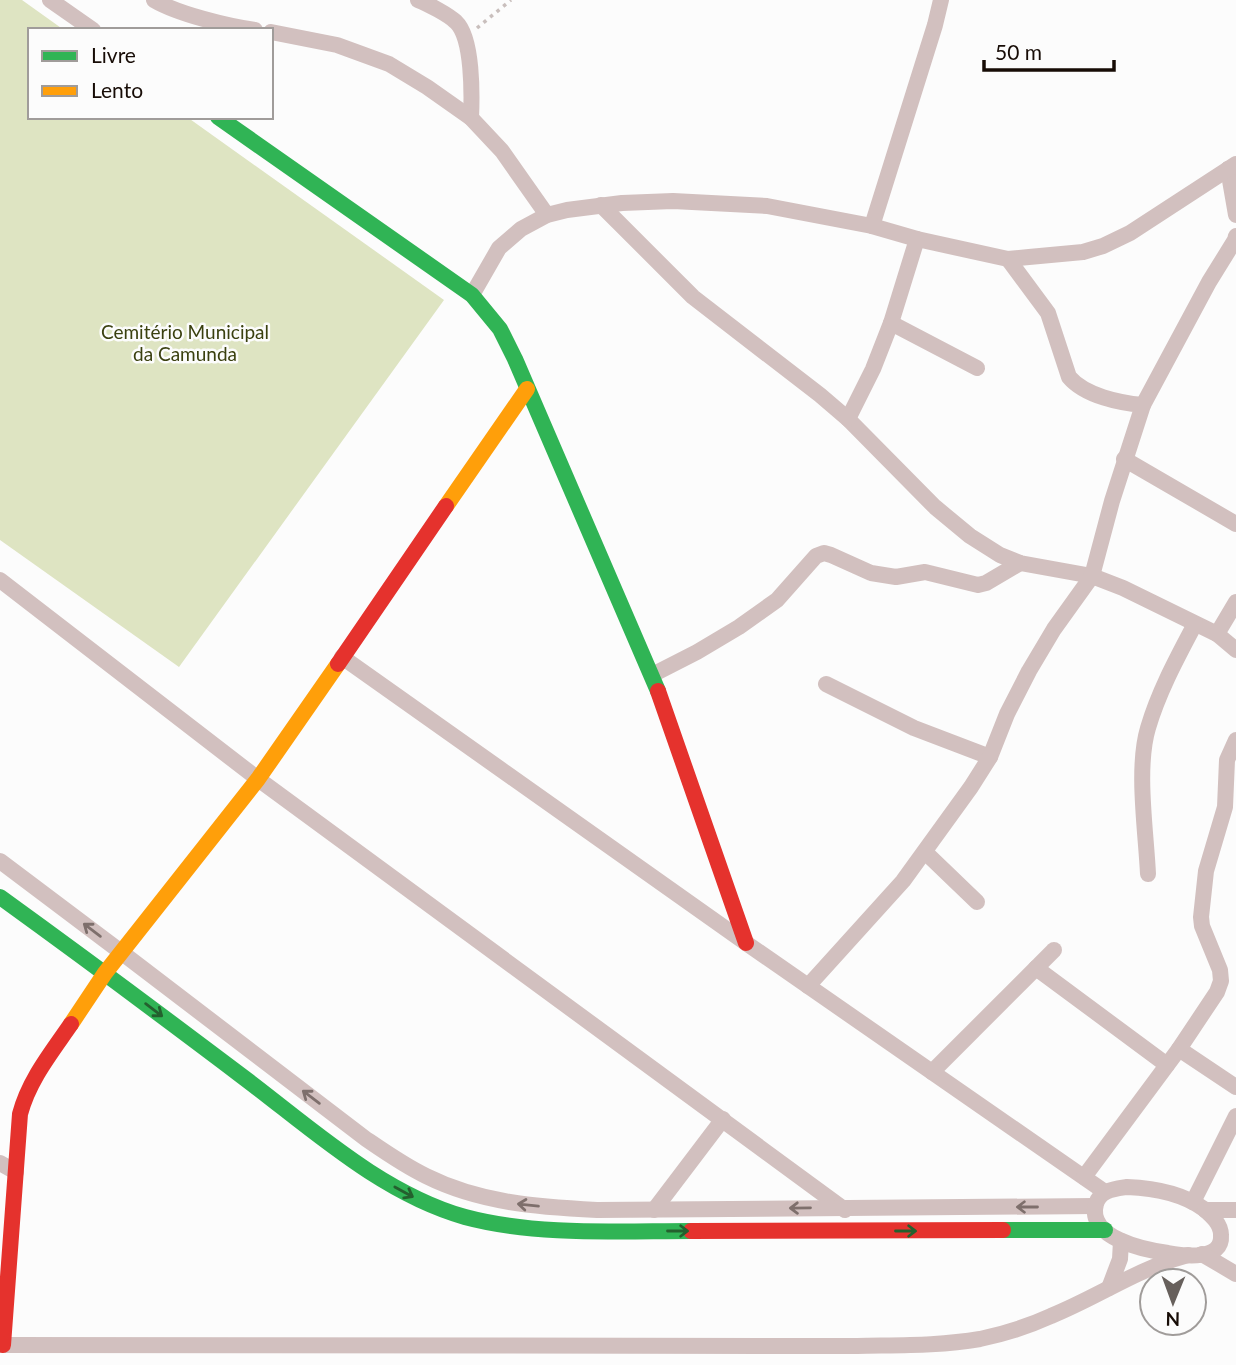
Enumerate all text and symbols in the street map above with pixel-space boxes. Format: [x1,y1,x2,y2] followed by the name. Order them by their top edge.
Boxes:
[28,28,273,119] legend
[984,28,1114,72] scale bar
[995,39,1042,64] text: 50 m
[91,42,136,67] text: Livre
[91,77,143,102] text: Lento
[101,320,269,365] park label: Cemitério Municipal da Camunda
[83,922,101,937] one-way arrow
[144,1002,163,1017] one-way arrow
[303,1090,321,1105] one-way arrow
[393,1185,413,1199] one-way arrow
[518,1198,540,1211] one-way arrow
[1016,1200,1039,1214] one-way arrow
[788,1201,811,1215] one-way arrow
[666,1224,689,1238] one-way arrow
[894,1224,917,1238] one-way arrow
[1138,1267,1208,1337] north arrow
[1165,1308,1180,1331] text: N

